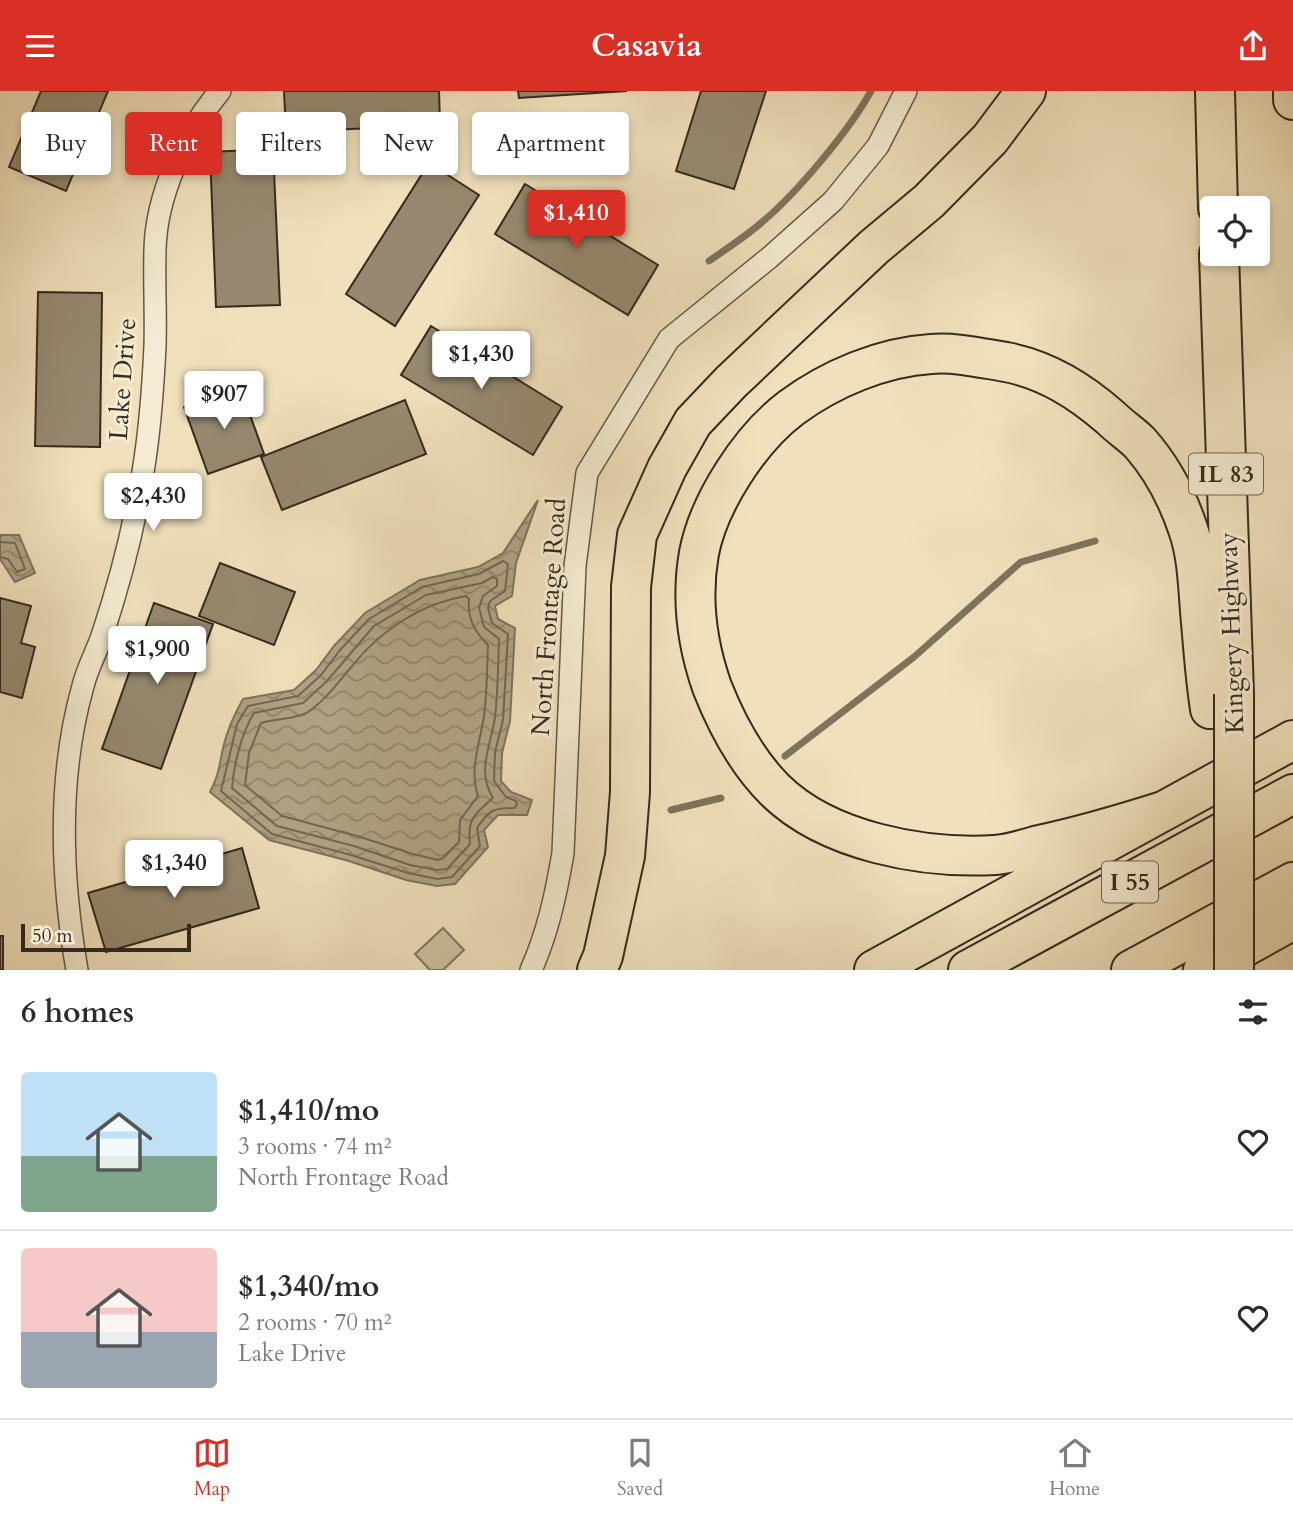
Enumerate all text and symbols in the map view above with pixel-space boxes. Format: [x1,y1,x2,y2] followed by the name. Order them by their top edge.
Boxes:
[591,24,702,68] text: Casavia
[21,27,59,65] icon: menu
[1234,27,1272,65] icon: share
[21,112,111,175] chip: Buy
[125,112,222,175] chip: Rent
[236,112,346,175] chip: Filters
[360,112,458,175] chip: New
[472,112,629,175] chip: Apartment
[519,191,633,250] pin: $1,410
[1200,196,1270,266] map controls
[1200,196,1270,266] button: locate
[543,197,609,228] text: $1,410
[101,317,144,441] street label: Lake Drive
[424,331,538,391] pin: $1,430
[448,338,514,369] text: $1,430
[183,371,265,431] pin: $907
[200,378,248,409] text: $907
[1189,453,1263,495] road number: IL 83
[96,473,210,533] pin: $2,430
[120,480,186,511] text: $2,430
[523,497,574,737] street label: North Frontage Road
[1210,531,1253,734] street label: Kingery Highway
[100,627,214,686] pin: $1,900
[124,633,190,664] text: $1,900
[117,841,231,900] pin: $1,340
[141,847,207,878] text: $1,340
[1102,861,1158,903] road number: I 55
[21,921,191,953] scale bar
[32,923,73,949] text: 50 m
[21,992,134,1033] text: 6 homes
[1234,993,1272,1031] icon: filters
[238,1090,379,1131] text: $1,410/mo
[77,1100,161,1184] icon: home
[1234,1123,1272,1161] icon: heart
[238,1131,391,1162] text: 3 rooms · 74 m²
[238,1162,449,1193] text: North Frontage Road
[238,1266,379,1307] text: $1,340/mo
[77,1276,161,1360] icon: home
[1234,1299,1272,1337] icon: heart
[238,1307,391,1338] text: 2 rooms · 70 m²
[238,1338,346,1369] text: Lake Drive
[193,1434,231,1502] tab: Map
[617,1434,663,1502] tab: Saved
[1049,1434,1100,1502] tab: Home

